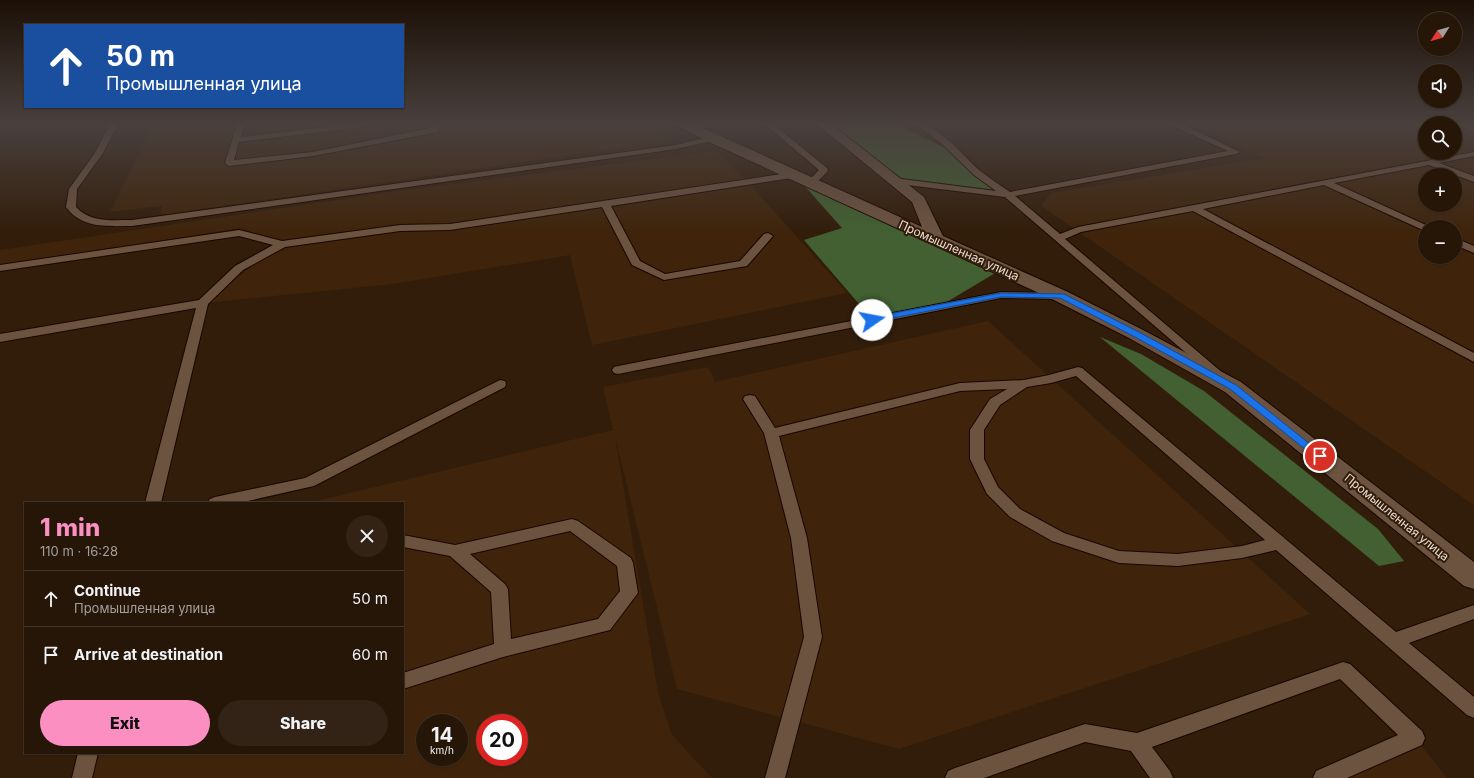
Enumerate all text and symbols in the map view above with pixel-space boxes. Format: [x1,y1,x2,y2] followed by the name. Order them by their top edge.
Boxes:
[1418,12,1462,56] north arrow
[1418,12,1462,264] map controls
[106,39,175,73] text: 50 m
[40,40,92,92] icon: ahead
[1418,64,1462,108] button: sound
[106,73,302,94] text: Промышленная улица
[1418,116,1462,160] button: search
[1418,168,1462,212] button: +
[896,217,1022,283] street label: Промышленная улица
[1418,220,1462,264] button: −
[851,299,893,341] position arrow
[1303,439,1337,473] pin
[1309,445,1331,467] icon: arrive
[1342,470,1452,564] street label: Промышленная улица
[40,513,100,542] text: 1 min
[346,515,388,557] button: close
[40,543,118,559] text: 110 m · 16:28
[74,581,141,600] text: Continue
[40,588,62,610] icon: ahead
[352,589,388,608] text: 50 m
[74,600,215,616] text: Промышленная улица
[40,644,62,666] icon: arrive
[74,645,223,664] text: Arrive at destination
[352,645,388,664] text: 60 m
[40,700,210,746] button: Exit
[218,700,388,746] button: Share
[476,714,528,766] speed limit sign: 20
[431,723,453,747] text: 14
[430,744,454,756] text: km/h

